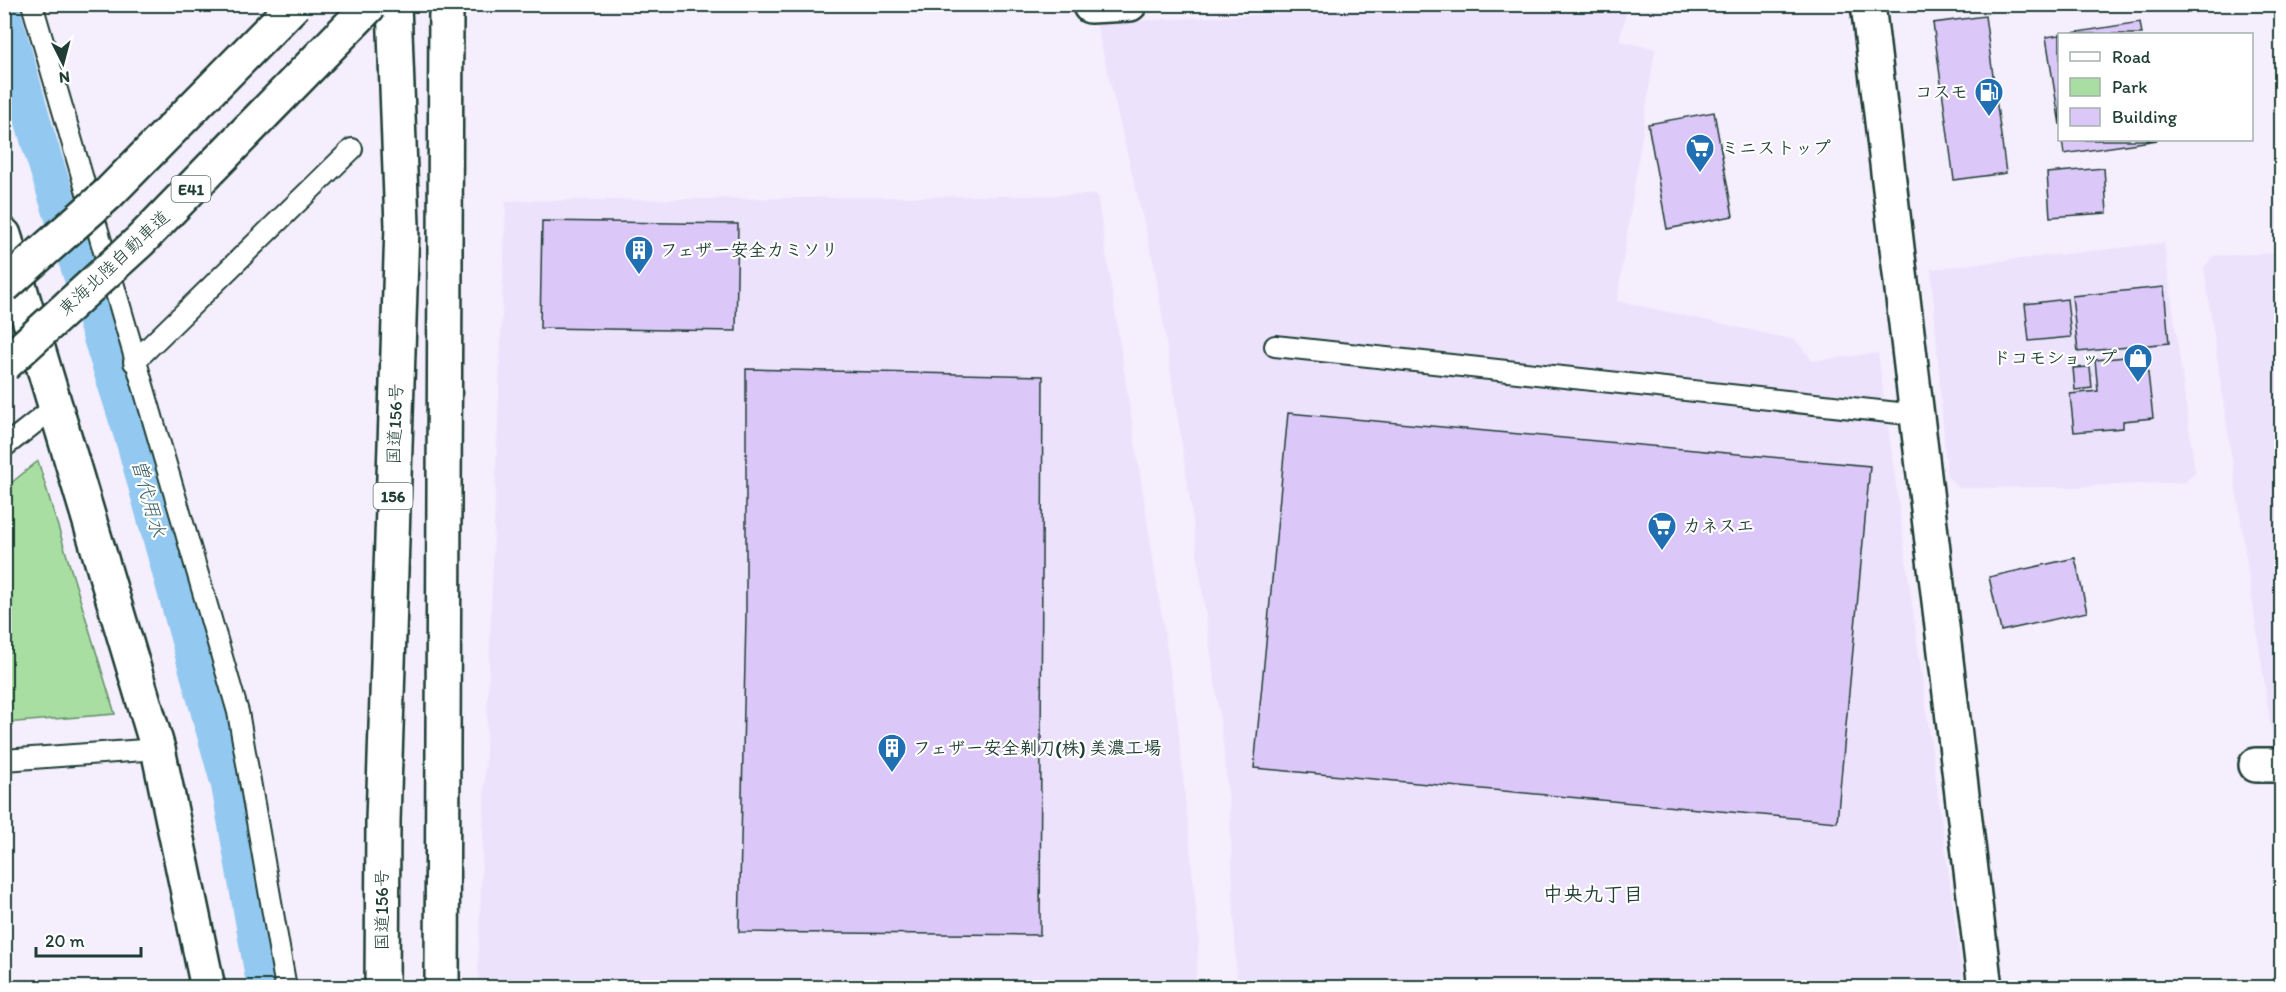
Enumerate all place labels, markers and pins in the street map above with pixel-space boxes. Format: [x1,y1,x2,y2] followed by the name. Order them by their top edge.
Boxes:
[1973,76,2005,118] fuel station icon: コスモ
[1915,81,1968,103] place label: コスモ
[1684,132,1716,174] supermarket icon: ミニストップ
[1721,137,1831,159] place label: ミニストップ
[623,234,655,276] building icon: フェザー安全カミソリ
[660,239,839,261] place label: フェザー安全カミソリ
[2122,342,2154,384] shop icon: ドコモショップ
[1992,347,2117,369] place label: ドコモショップ
[1646,510,1678,552] supermarket icon: カネスエ
[1683,515,1754,537] place label: カネスエ
[876,732,908,774] building icon: フェザー安全剃刀(株) 美濃工場
[913,737,1161,759] place label: フェザー安全剃刀(株) 美濃工場

